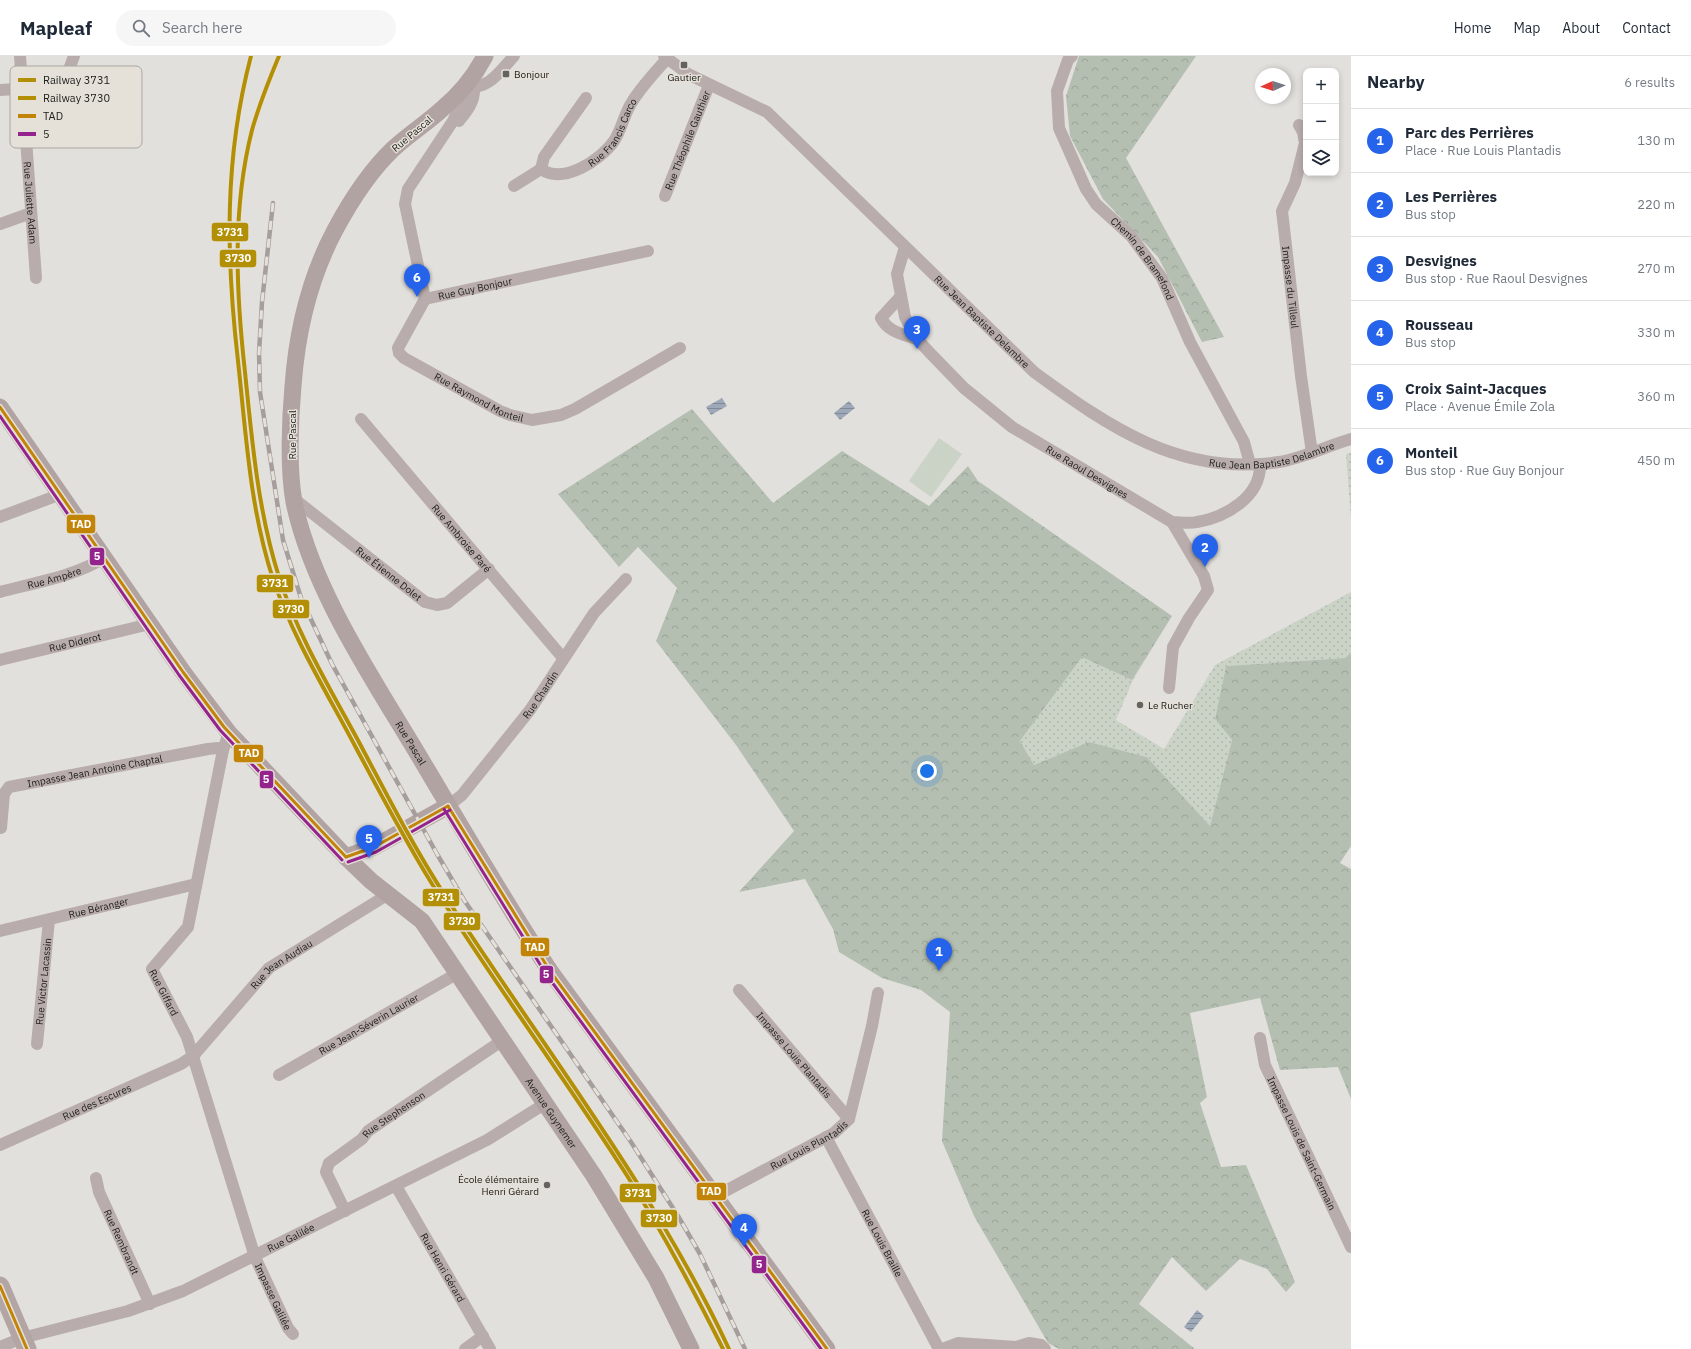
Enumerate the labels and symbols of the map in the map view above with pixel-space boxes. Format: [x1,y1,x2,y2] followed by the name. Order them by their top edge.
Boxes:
[679,60,689,70] marker: Gautier
[10,66,142,148] legend
[514,68,550,81] place label: Bonjour
[1255,68,1291,104] north arrow
[501,69,511,79] marker: Bonjour
[667,71,701,84] place label: Gautier
[43,73,111,87] text: Railway 3731
[662,88,713,192] street label: Rue Théophile Gauthier
[43,91,110,105] text: Railway 3730
[585,95,639,169] street label: Rue Francis Carco
[43,109,63,123] text: TAD
[389,113,435,155] street label: Rue Pascal
[43,127,50,141] text: 5
[21,161,40,244] street label: Rue Juliette Adam
[1108,214,1177,302] street label: Chemin de Bramefond
[211,222,249,242] line badge: 3731
[217,225,244,239] text: 3731
[1280,245,1302,329] street label: Impasse du Tilleul
[219,249,257,268] line badge: 3730
[225,251,252,265] text: 3730
[404,264,430,297] pin: 6
[932,272,1033,371] street label: Rue Jean Baptiste Delambre
[437,274,513,303] street label: Rue Guy Bonjour
[904,316,930,349] pin: 3
[432,370,525,424] street label: Rue Raymond Monteil
[286,410,299,460] street label: Rue Pascal
[1208,438,1337,471] street label: Rue Jean Baptiste Delambre
[1043,442,1131,501] street label: Rue Raoul Desvignes
[429,501,495,576] street label: Rue Ambroise Paré
[66,514,96,534] line badge: TAD
[71,517,92,531] text: TAD
[1192,534,1218,567] pin: 2
[353,543,425,604] street label: Rue Étienne Dolet
[89,547,105,566] line badge: 5
[94,549,101,563] text: 5
[26,563,84,591] street label: Rue Ampère
[256,574,294,593] line badge: 3731
[262,576,289,590] text: 3731
[272,599,310,619] line badge: 3730
[278,602,305,616] text: 3730
[47,629,103,655] street label: Rue Diderot
[519,668,561,721] street label: Rue Chardin
[1148,699,1193,712] place label: Le Rucher
[1135,700,1145,710] marker: Le Rucher
[393,718,429,768] street label: Rue Pascal
[233,744,264,763] line badge: TAD
[239,746,260,760] text: TAD
[26,751,164,790] street label: Impasse Jean Antoine Chaptal
[917,761,937,781] your location
[259,770,274,789] line badge: 5
[263,772,270,786] text: 5
[356,825,382,858] pin: 5
[422,888,460,907] line badge: 3731
[428,890,455,904] text: 3731
[67,894,130,921] street label: Rue Béranger
[443,912,481,931] line badge: 3730
[449,914,476,928] text: 3730
[247,936,315,992] street label: Rue Jean Audiau
[32,937,54,1025] street label: Rue Victor Lacassin
[520,937,550,957] line badge: TAD
[926,938,952,971] pin: 1
[525,940,546,954] text: TAD
[539,965,554,984] line badge: 5
[147,967,181,1018] street label: Rue Giffard
[543,967,550,981] text: 5
[316,990,421,1058] street label: Rue Jean-Séverin Laurier
[754,1009,835,1101] street label: Impasse Louis Plantadis
[1265,1074,1339,1212] street label: Impasse Louis de Saint-Germain
[523,1075,580,1151] street label: Avenue Guynemer
[60,1081,133,1123] street label: Rue des Escures
[359,1088,427,1140] street label: Rue Stephenson
[768,1117,850,1172] street label: Rue Louis Plantadis
[458,1173,540,1198] place label: École élémentaire Henri Gérard
[542,1180,552,1190] marker: École élémentaire Henri Gérard
[696,1182,727,1201] line badge: TAD
[619,1183,657,1203] line badge: 3731
[701,1184,722,1198] text: TAD
[625,1186,652,1200] text: 3731
[101,1207,142,1277] street label: Rue Rembrandt
[859,1207,906,1279] street label: Rue Louis Braille
[640,1209,678,1228] line badge: 3730
[646,1211,673,1225] text: 3730
[731,1214,757,1247] pin: 4
[265,1220,317,1255] street label: Rue Galilée
[418,1231,468,1304] street label: Rue Henri Gérard
[751,1255,767,1274] line badge: 5
[756,1257,763,1271] text: 5
[252,1261,295,1333] street label: Impasse Galilée

